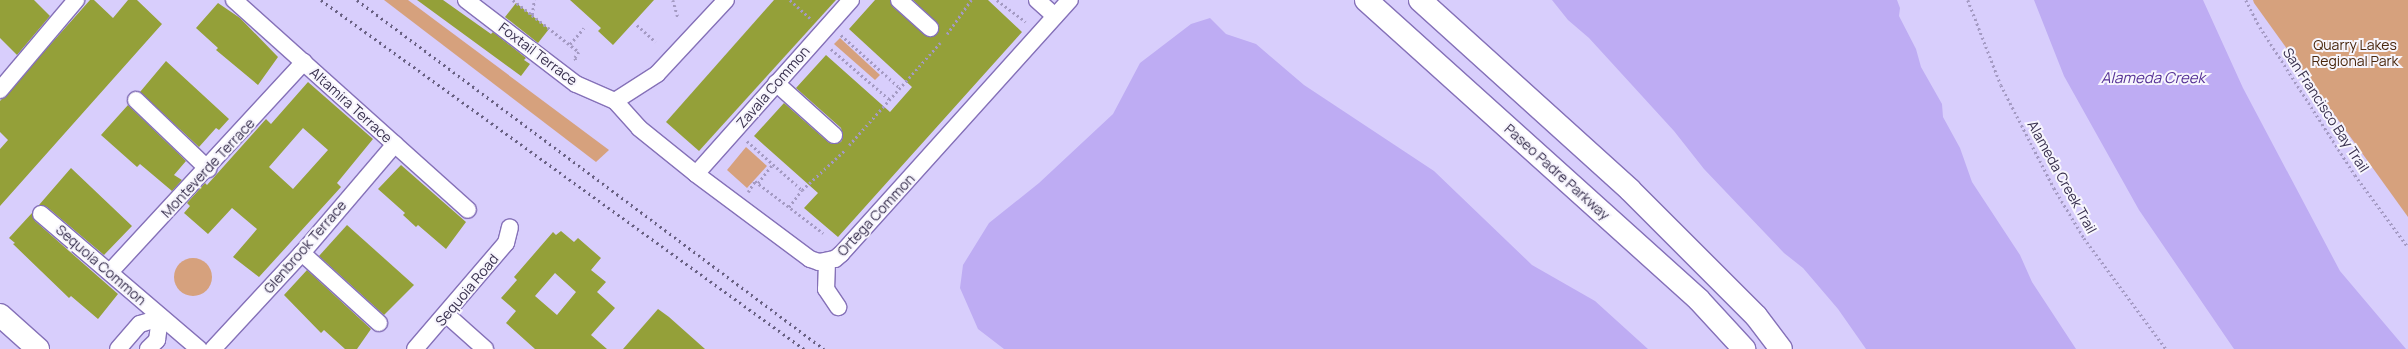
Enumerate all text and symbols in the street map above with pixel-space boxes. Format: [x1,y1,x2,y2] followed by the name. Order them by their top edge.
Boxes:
[495,19,581,89] street label: Foxtail Terrace
[2312,37,2398,70] park label: Quarry Lakes Regional Park
[733,43,813,131] street label: Zavala Common
[2279,45,2373,175] street label: San Francisco Bay Trail
[306,64,396,146] street label: Altamira Terrace
[2101,69,2205,87] water label: Alameda Creek
[158,115,258,221] street label: Monteverde Terrace
[2024,118,2100,236] street label: Alameda Creek Trail
[1501,120,1613,224] street label: Paseo Padre Parkway
[834,170,918,260] street label: Ortega Common
[260,197,350,297] street label: Glenbrook Terrace
[52,221,150,309] street label: Sequoia Common
[432,251,502,329] street label: Sequoia Road

